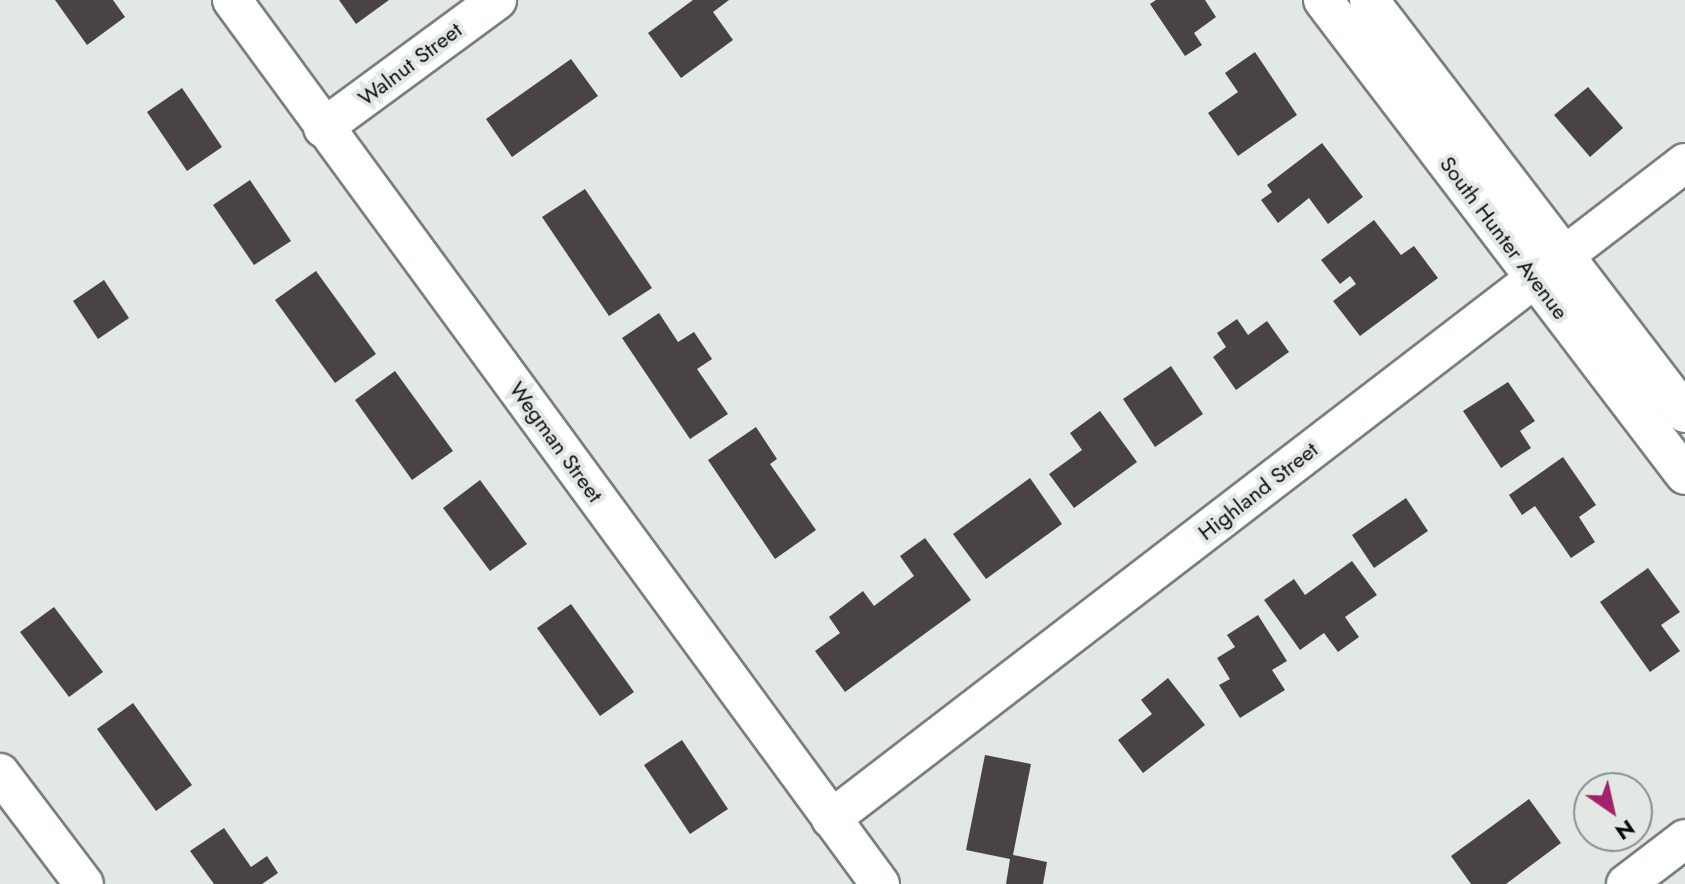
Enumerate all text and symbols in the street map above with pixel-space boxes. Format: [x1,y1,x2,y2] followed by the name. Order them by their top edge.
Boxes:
[353,17,467,111] street label: Walnut Street
[1434,151,1574,325] street label: South Hunter Avenue
[504,377,608,507] street label: Wegman Street
[1193,436,1323,546] street label: Highland Street
[1573,772,1653,852] north arrow
[1609,812,1641,848] text: N

